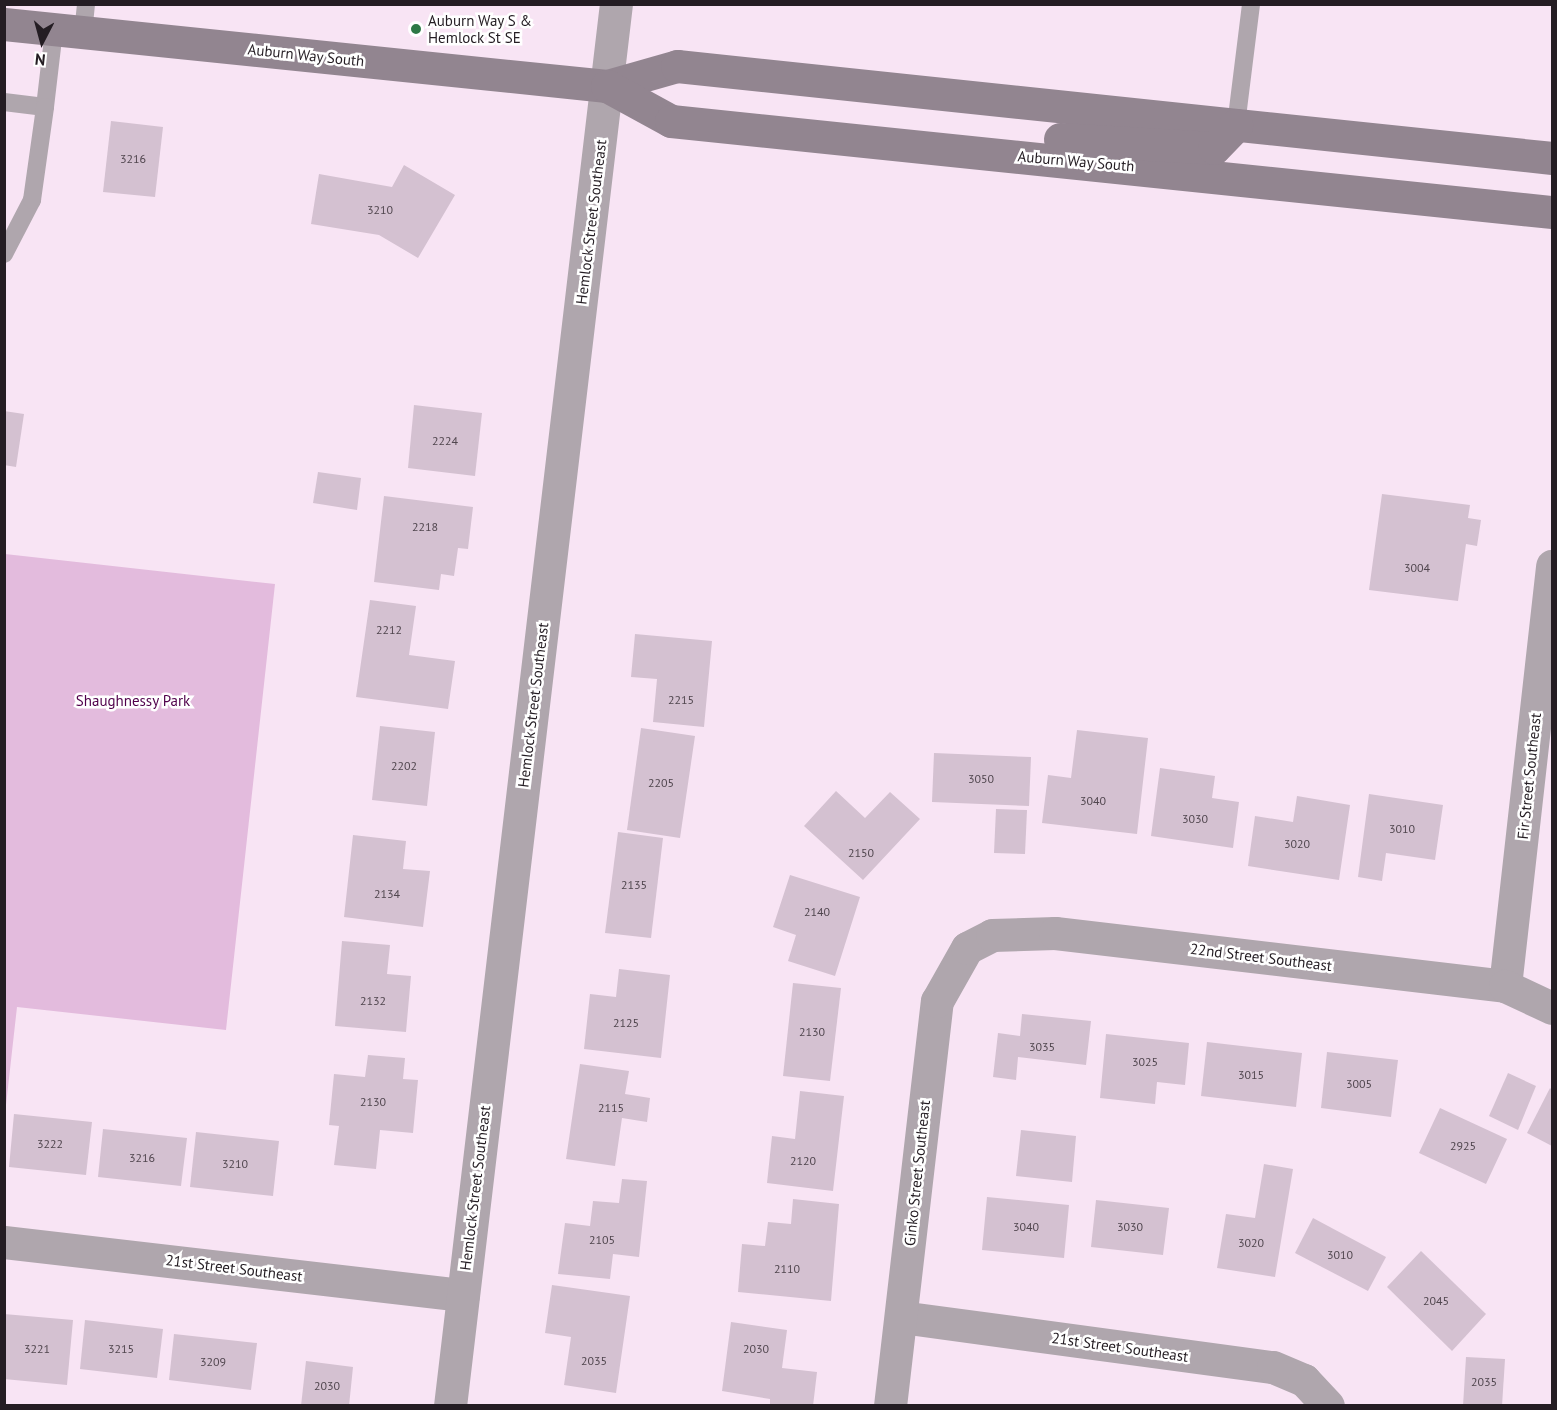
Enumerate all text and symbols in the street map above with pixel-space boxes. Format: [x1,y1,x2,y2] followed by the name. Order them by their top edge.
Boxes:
[428,11,533,46] place label: Auburn Way S & Hemlock St SE
[12,12,72,72] north arrow
[409,22,423,36] marker: Auburn Way S & Hemlock St SE
[246,40,366,70] street label: Auburn Way South
[34,49,46,70] text: N
[572,138,610,306] street label: Hemlock Street Southeast
[1016,147,1136,175] street label: Auburn Way South
[120,152,146,166] house number: 3216
[367,203,393,217] house number: 3210
[432,434,458,448] house number: 2224
[412,520,438,534] house number: 2218
[1404,561,1430,575] house number: 3004
[514,621,552,789] street label: Hemlock Street Southeast
[376,623,402,637] house number: 2212
[76,692,190,710] park label: Shaughnessy Park
[668,693,694,707] house number: 2215
[1513,712,1545,840] street label: Fir Street Southeast
[391,759,417,773] house number: 2202
[968,772,994,786] house number: 3050
[648,776,674,790] house number: 2205
[1080,794,1106,808] house number: 3040
[1182,812,1208,826] house number: 3030
[1389,822,1415,836] house number: 3010
[1284,837,1310,851] house number: 3020
[848,846,874,860] house number: 2150
[621,878,647,892] house number: 2135
[374,887,400,901] house number: 2134
[804,905,830,919] house number: 2140
[1189,939,1333,975] street label: 22nd Street Southeast
[360,994,386,1008] house number: 2132
[613,1016,639,1030] house number: 2125
[799,1025,825,1039] house number: 2130
[1029,1040,1055,1054] house number: 3035
[1132,1055,1158,1069] house number: 3025
[1238,1068,1264,1082] house number: 3015
[1346,1077,1372,1091] house number: 3005
[360,1095,386,1109] house number: 2130
[900,1099,934,1247] street label: Ginko Street Southeast
[598,1101,624,1115] house number: 2115
[456,1104,494,1272] street label: Hemlock Street Southeast
[37,1137,63,1151] house number: 3222
[1450,1139,1476,1153] house number: 2925
[129,1151,155,1165] house number: 3216
[790,1154,816,1168] house number: 2120
[222,1157,248,1171] house number: 3210
[1013,1220,1039,1234] house number: 3040
[1117,1220,1143,1234] house number: 3030
[589,1233,615,1247] house number: 2105
[1238,1236,1264,1250] house number: 3020
[1327,1248,1353,1262] house number: 3010
[164,1251,304,1285] street label: 21st Street Southeast
[774,1262,800,1276] house number: 2110
[1423,1294,1449,1308] house number: 2045
[1050,1328,1190,1366] street label: 21st Street Southeast
[24,1342,50,1356] house number: 3221
[108,1342,134,1356] house number: 3215
[743,1342,769,1356] house number: 2030
[581,1354,607,1368] house number: 2035
[200,1355,226,1369] house number: 3209
[1471,1375,1497,1389] house number: 2035
[314,1379,340,1393] house number: 2030

